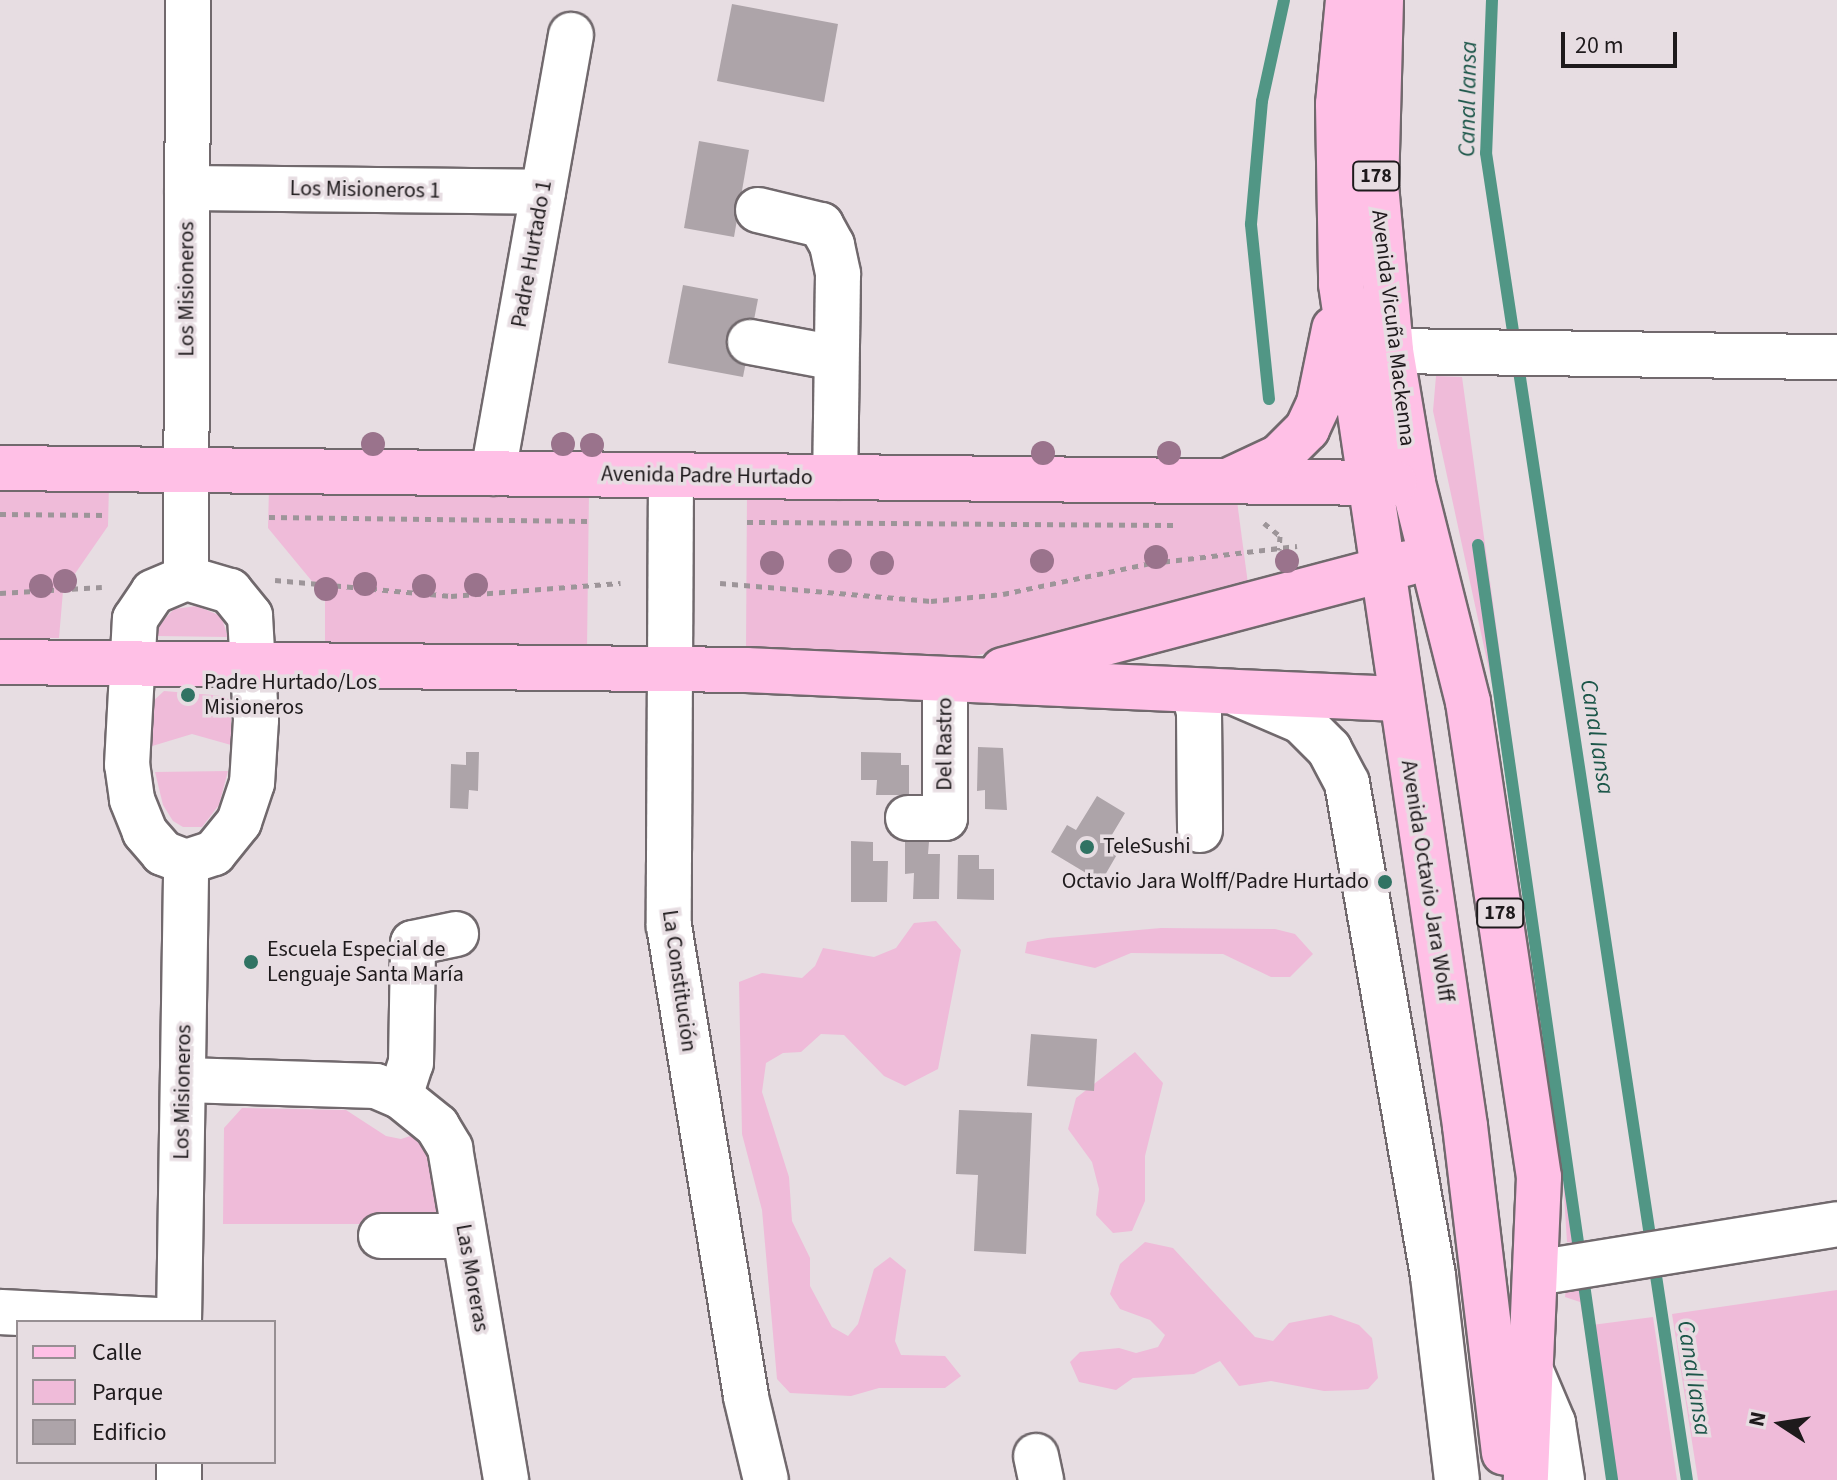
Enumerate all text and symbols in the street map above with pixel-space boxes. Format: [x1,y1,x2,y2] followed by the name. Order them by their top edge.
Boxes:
[1565,16,1681,66] scale bar
[1575,28,1624,63] text: 20 m
[1453,41,1483,157] water label: Canal Iansa
[1352,160,1400,192] road number: 178
[289,175,441,205] street label: Los Misioneros 1
[506,178,558,330] street label: Padre Hurtado 1
[1365,208,1421,448] street label: Avenida Vicuña Mackenna
[174,221,200,357] street label: Los Misioneros
[601,461,813,491] street label: Avenida Padre Hurtado
[204,669,377,720] place label: Padre Hurtado/Los Misioneros
[1574,677,1620,797] water label: Canal Iansa
[179,686,197,704] marker: Padre Hurtado/Los Misioneros
[932,697,958,791] street label: Del Rastro
[1395,758,1459,1004] street label: Avenida Octavio Jara Wolff
[1103,834,1191,860] place label: TeleSushi
[1078,838,1096,856] marker: TeleSushi
[1062,869,1369,895] place label: Octavio Jara Wolff/Padre Hurtado
[1376,873,1394,891] marker: Octavio Jara Wolff/Padre Hurtado
[1476,897,1524,929] road number: 178
[656,908,702,1054] street label: La Constitución
[267,936,464,988] place label: Escuela Especial de Lenguaje Santa María
[242,953,260,971] marker: Escuela Especial de Lenguaje Santa María
[169,1024,197,1160] street label: Los Misioneros
[450,1222,494,1334] street label: Las Moreras
[1671,1318,1717,1438] water label: Canal Iansa
[16,1320,276,1464] legend
[92,1335,142,1370] text: Calle
[92,1375,163,1410] text: Parque
[1741,1384,1821,1464] north arrow
[1740,1409,1775,1430] text: N
[92,1415,166,1450] text: Edificio

